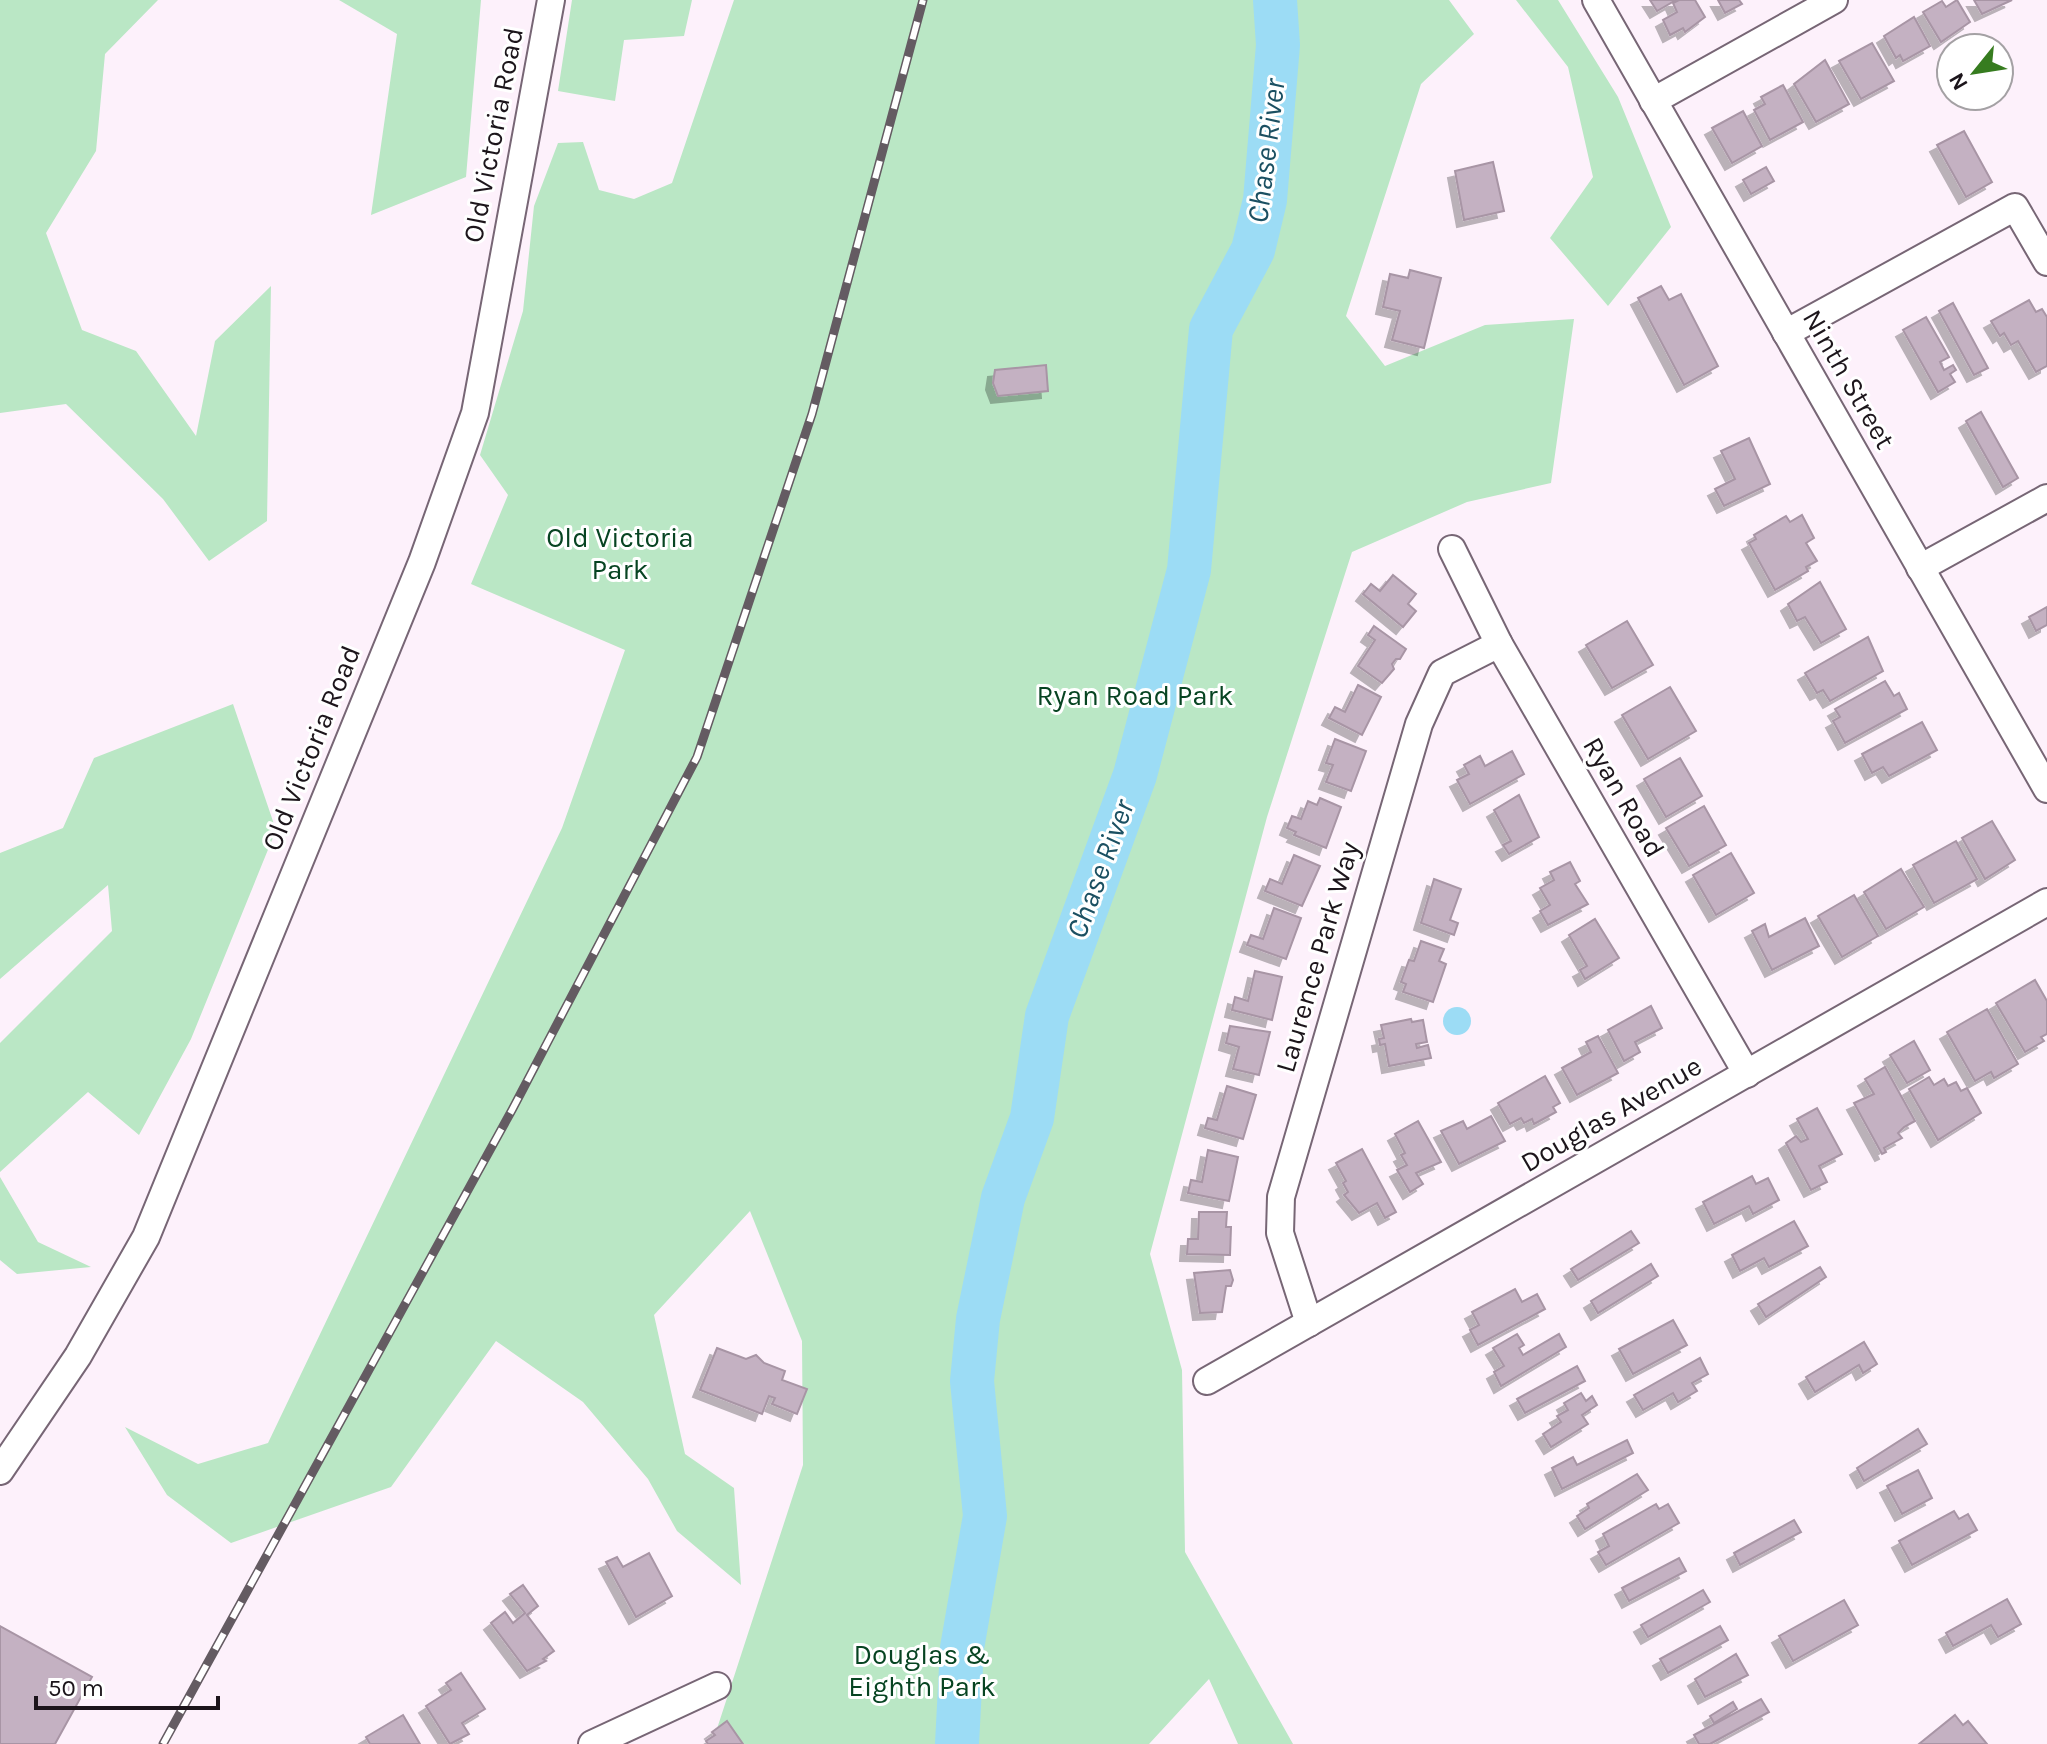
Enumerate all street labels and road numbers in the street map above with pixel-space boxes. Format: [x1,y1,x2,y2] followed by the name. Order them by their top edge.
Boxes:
[456,25,530,245] street label: Old Victoria Road
[1796,303,1902,455] street label: Ninth Street
[255,641,367,855] street label: Old Victoria Road
[1576,731,1672,863] street label: Ryan Road
[1268,838,1366,1076] street label: Laurence Park Way
[1515,1049,1707,1179] street label: Douglas Avenue

